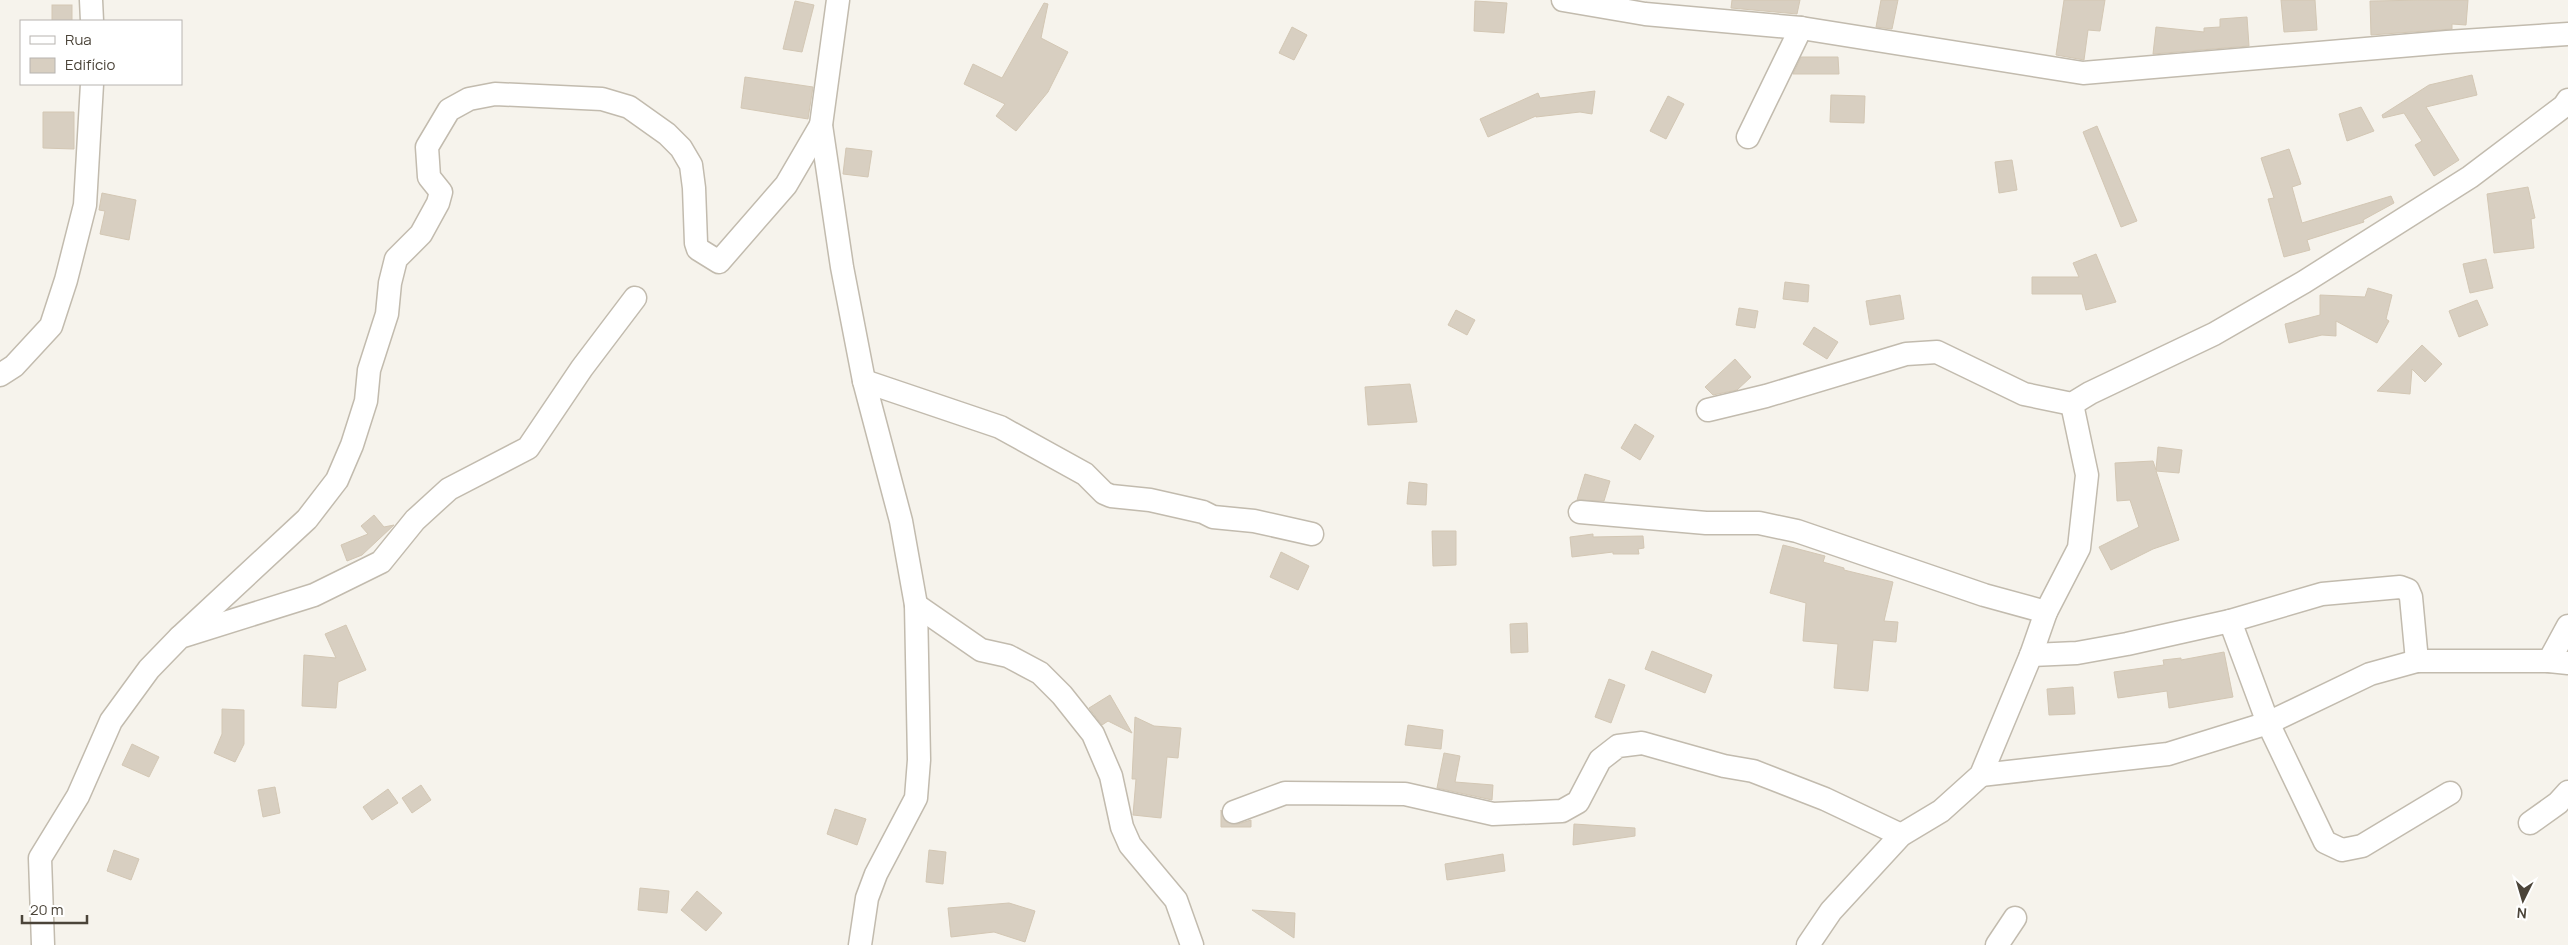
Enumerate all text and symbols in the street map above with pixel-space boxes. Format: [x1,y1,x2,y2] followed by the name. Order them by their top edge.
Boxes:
[20,20,182,85] legend
[65,29,92,50] text: Rua
[65,54,116,75] text: Edifício
[2498,875,2548,925] north arrow
[22,892,88,924] scale bar
[30,899,63,920] text: 20 m
[2516,904,2528,923] text: N

